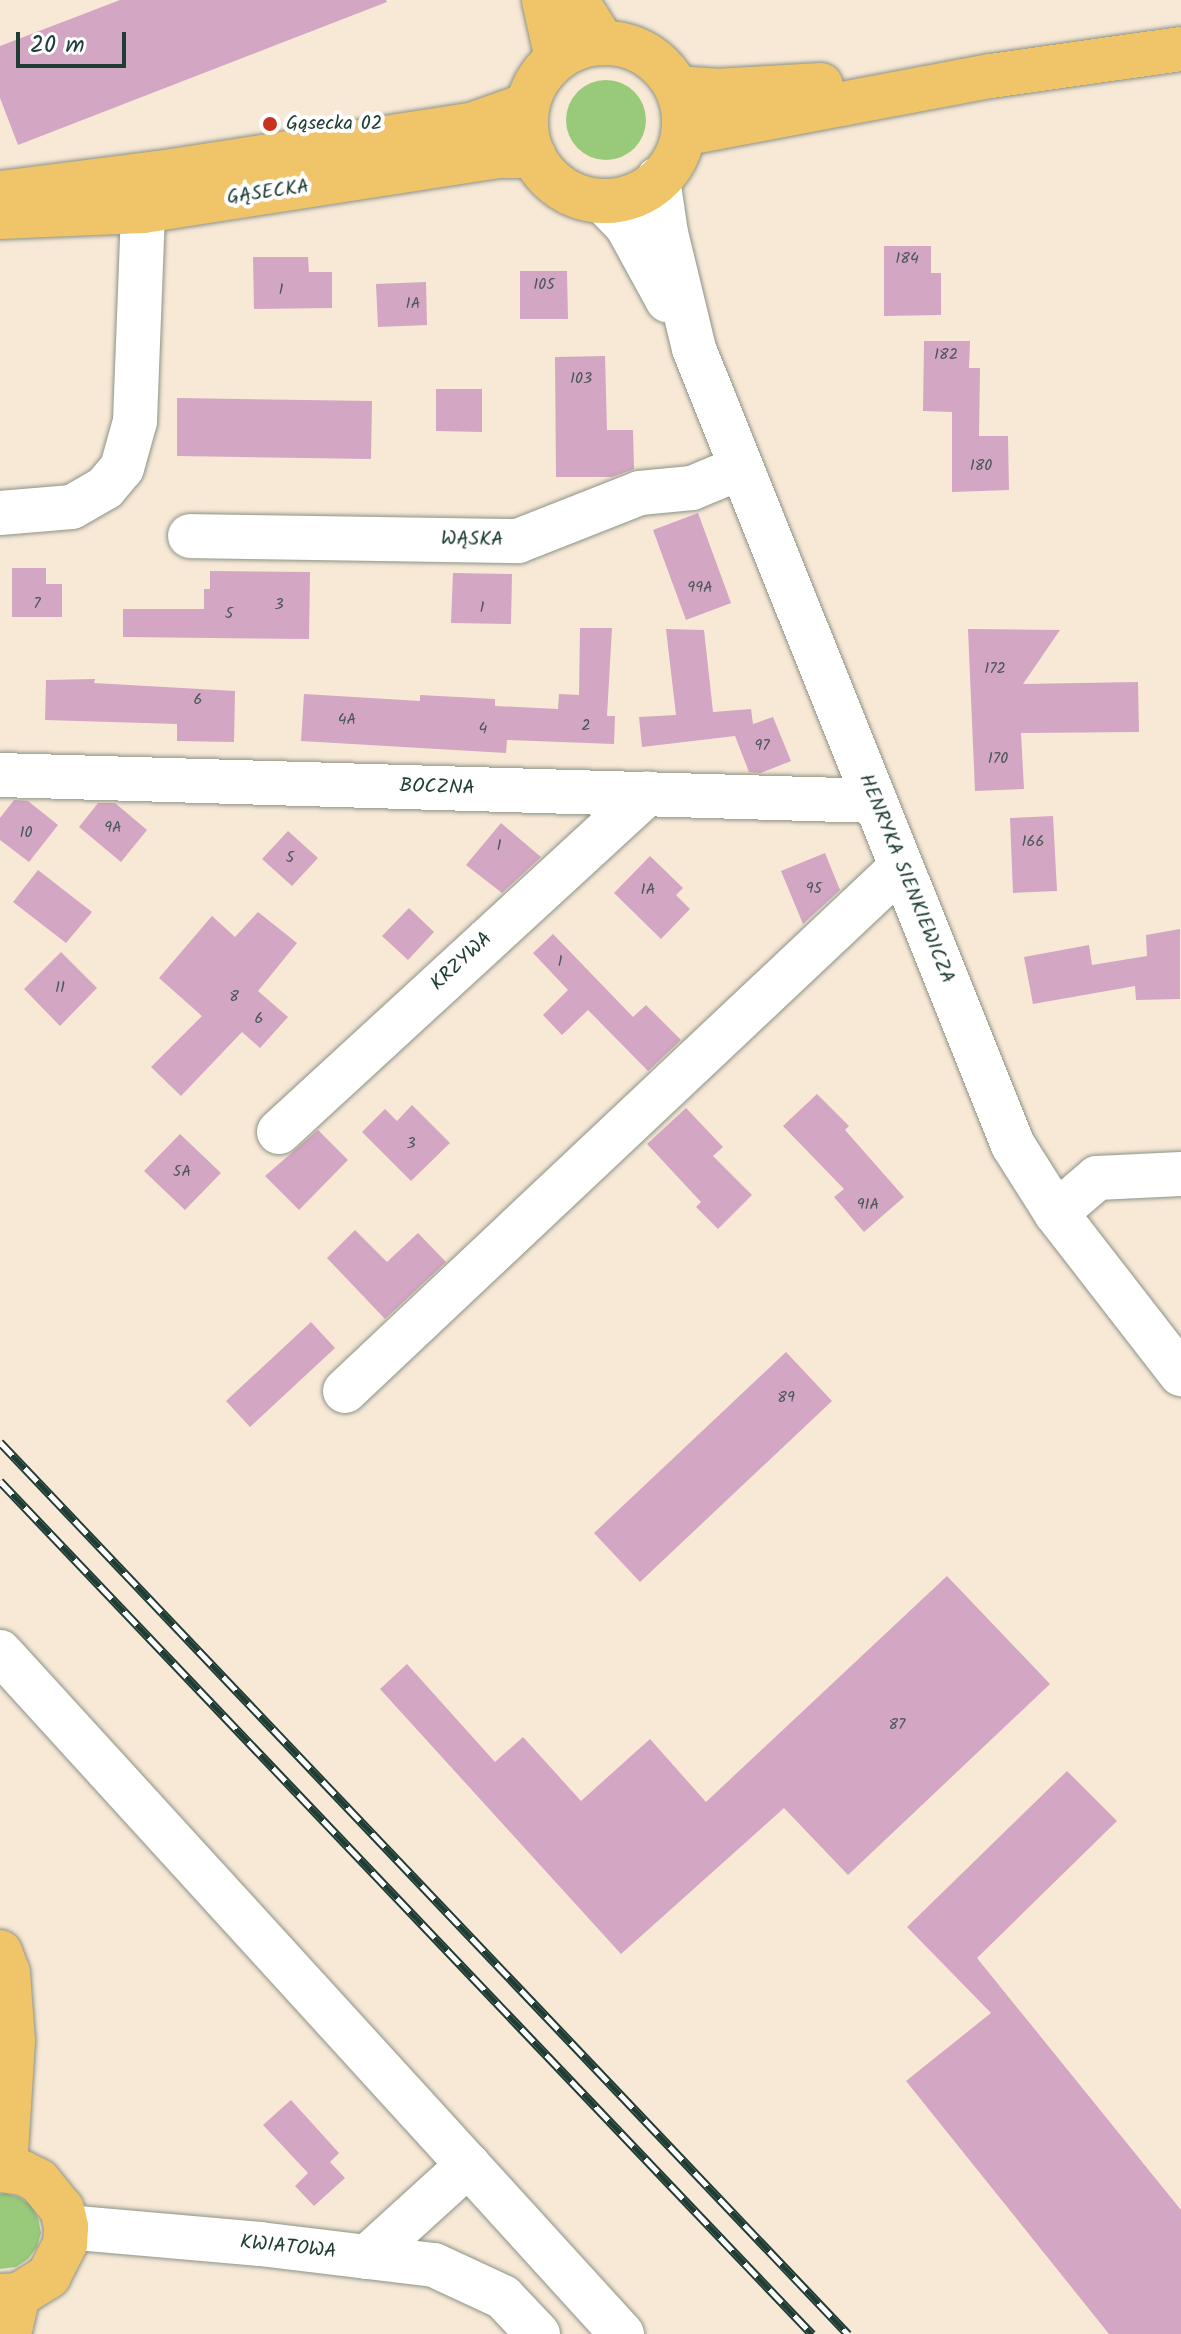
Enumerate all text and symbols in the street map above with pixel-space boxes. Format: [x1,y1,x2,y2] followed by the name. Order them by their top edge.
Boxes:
[20,16,130,66] scale bar
[30,26,85,65] text: 20 m
[286,112,382,136] place label: Gąsecka 02
[261,115,279,133] marker: Gąsecka 02
[225,175,311,211] street label: GĄSECKA
[895,249,919,269] house number: 184
[533,275,555,295] house number: 105
[278,280,284,300] house number: 1
[406,294,420,314] house number: 1A
[934,345,958,365] house number: 182
[570,369,592,389] house number: 103
[970,456,992,476] house number: 180
[441,527,503,553] street label: WĄSKA
[687,578,713,598] house number: 99A
[33,594,41,614] house number: 7
[274,595,284,615] house number: 3
[479,598,485,618] house number: 1
[225,604,233,624] house number: 5
[984,659,1006,679] house number: 172
[194,690,202,710] house number: 6
[338,710,356,730] house number: 4A
[581,716,591,736] house number: 2
[479,719,487,739] house number: 4
[754,736,770,756] house number: 97
[988,749,1008,769] house number: 170
[853,771,959,987] street label: HENRYKA SIENKIEWICZA
[399,775,475,801] street label: BOCZNA
[104,818,122,838] house number: 9A
[19,823,33,843] house number: 10
[1022,832,1044,852] house number: 166
[496,836,502,856] house number: 1
[286,848,294,868] house number: 5
[806,879,822,899] house number: 95
[641,880,655,900] house number: 1A
[426,928,498,996] street label: KRZYWA
[557,952,563,972] house number: 1
[55,978,65,998] house number: 11
[229,987,239,1007] house number: 8
[255,1009,263,1029] house number: 6
[406,1134,416,1154] house number: 3
[173,1162,191,1182] house number: 5A
[857,1195,879,1215] house number: 91A
[777,1388,795,1408] house number: 89
[888,1715,906,1735] house number: 87
[239,2231,337,2265] street label: KWIATOWA

